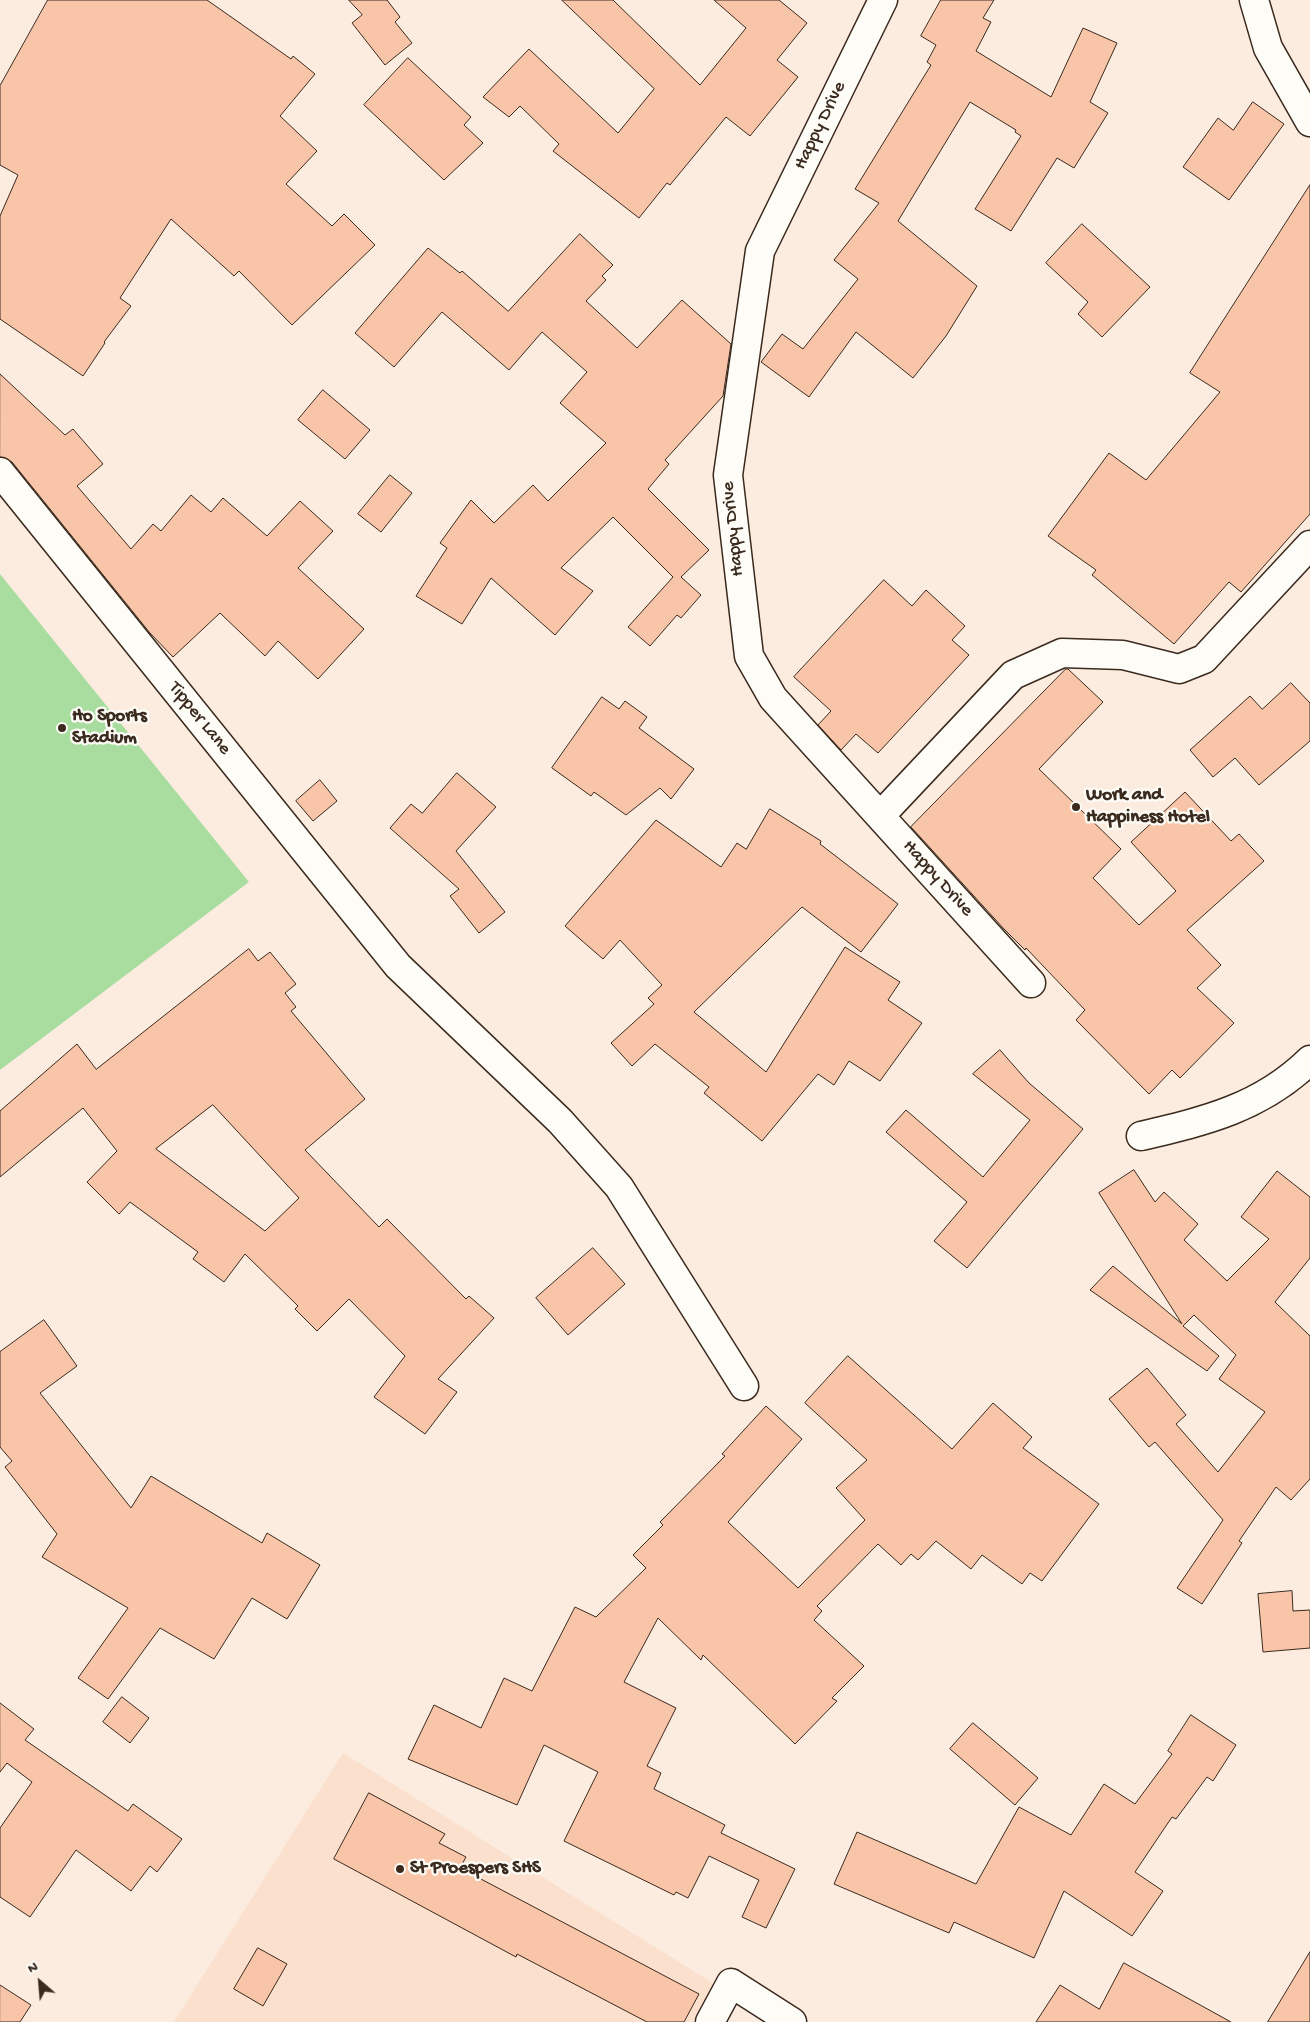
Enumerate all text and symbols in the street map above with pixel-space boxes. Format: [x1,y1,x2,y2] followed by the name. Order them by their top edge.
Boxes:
[790,78,852,174] street label: Happy Drive
[718,480,750,578] street label: Happy Drive
[163,678,235,760] street label: Tipper Lane
[72,706,147,750] place label: Ho Sports Stadium
[56,722,68,734] marker: Ho Sports Stadium
[1086,785,1210,829] place label: Work and Happiness Hotel
[1070,801,1082,813] marker: Work and Happiness Hotel
[897,836,977,922] street label: Happy Drive
[410,1858,541,1880] place label: St Proespers SHS
[394,1863,406,1875] marker: St Proespers SHS
[15,1957,65,2007] north arrow
[25,1959,41,1978] text: N

